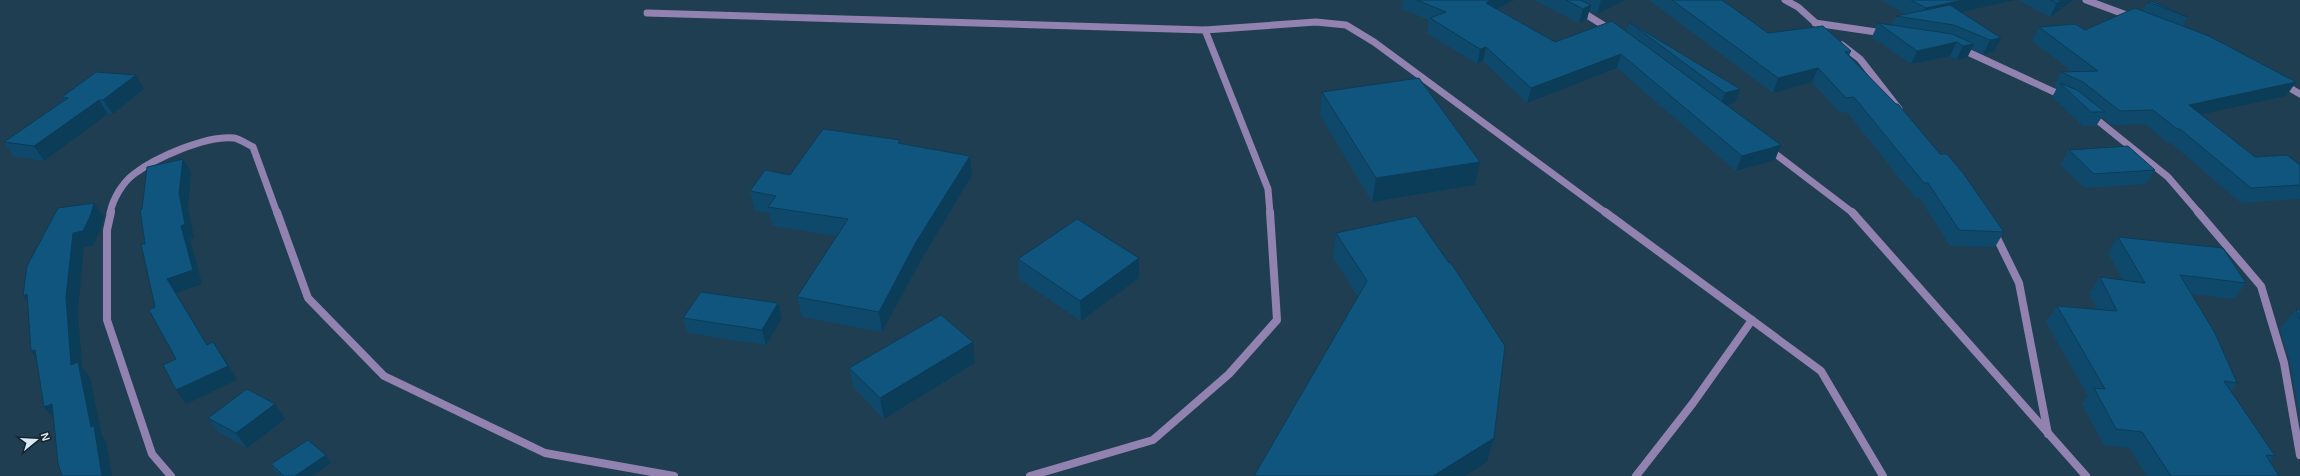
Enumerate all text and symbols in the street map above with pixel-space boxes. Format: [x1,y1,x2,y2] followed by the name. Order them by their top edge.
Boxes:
[16,420,56,460] north arrow
[39,431,52,443] text: N

